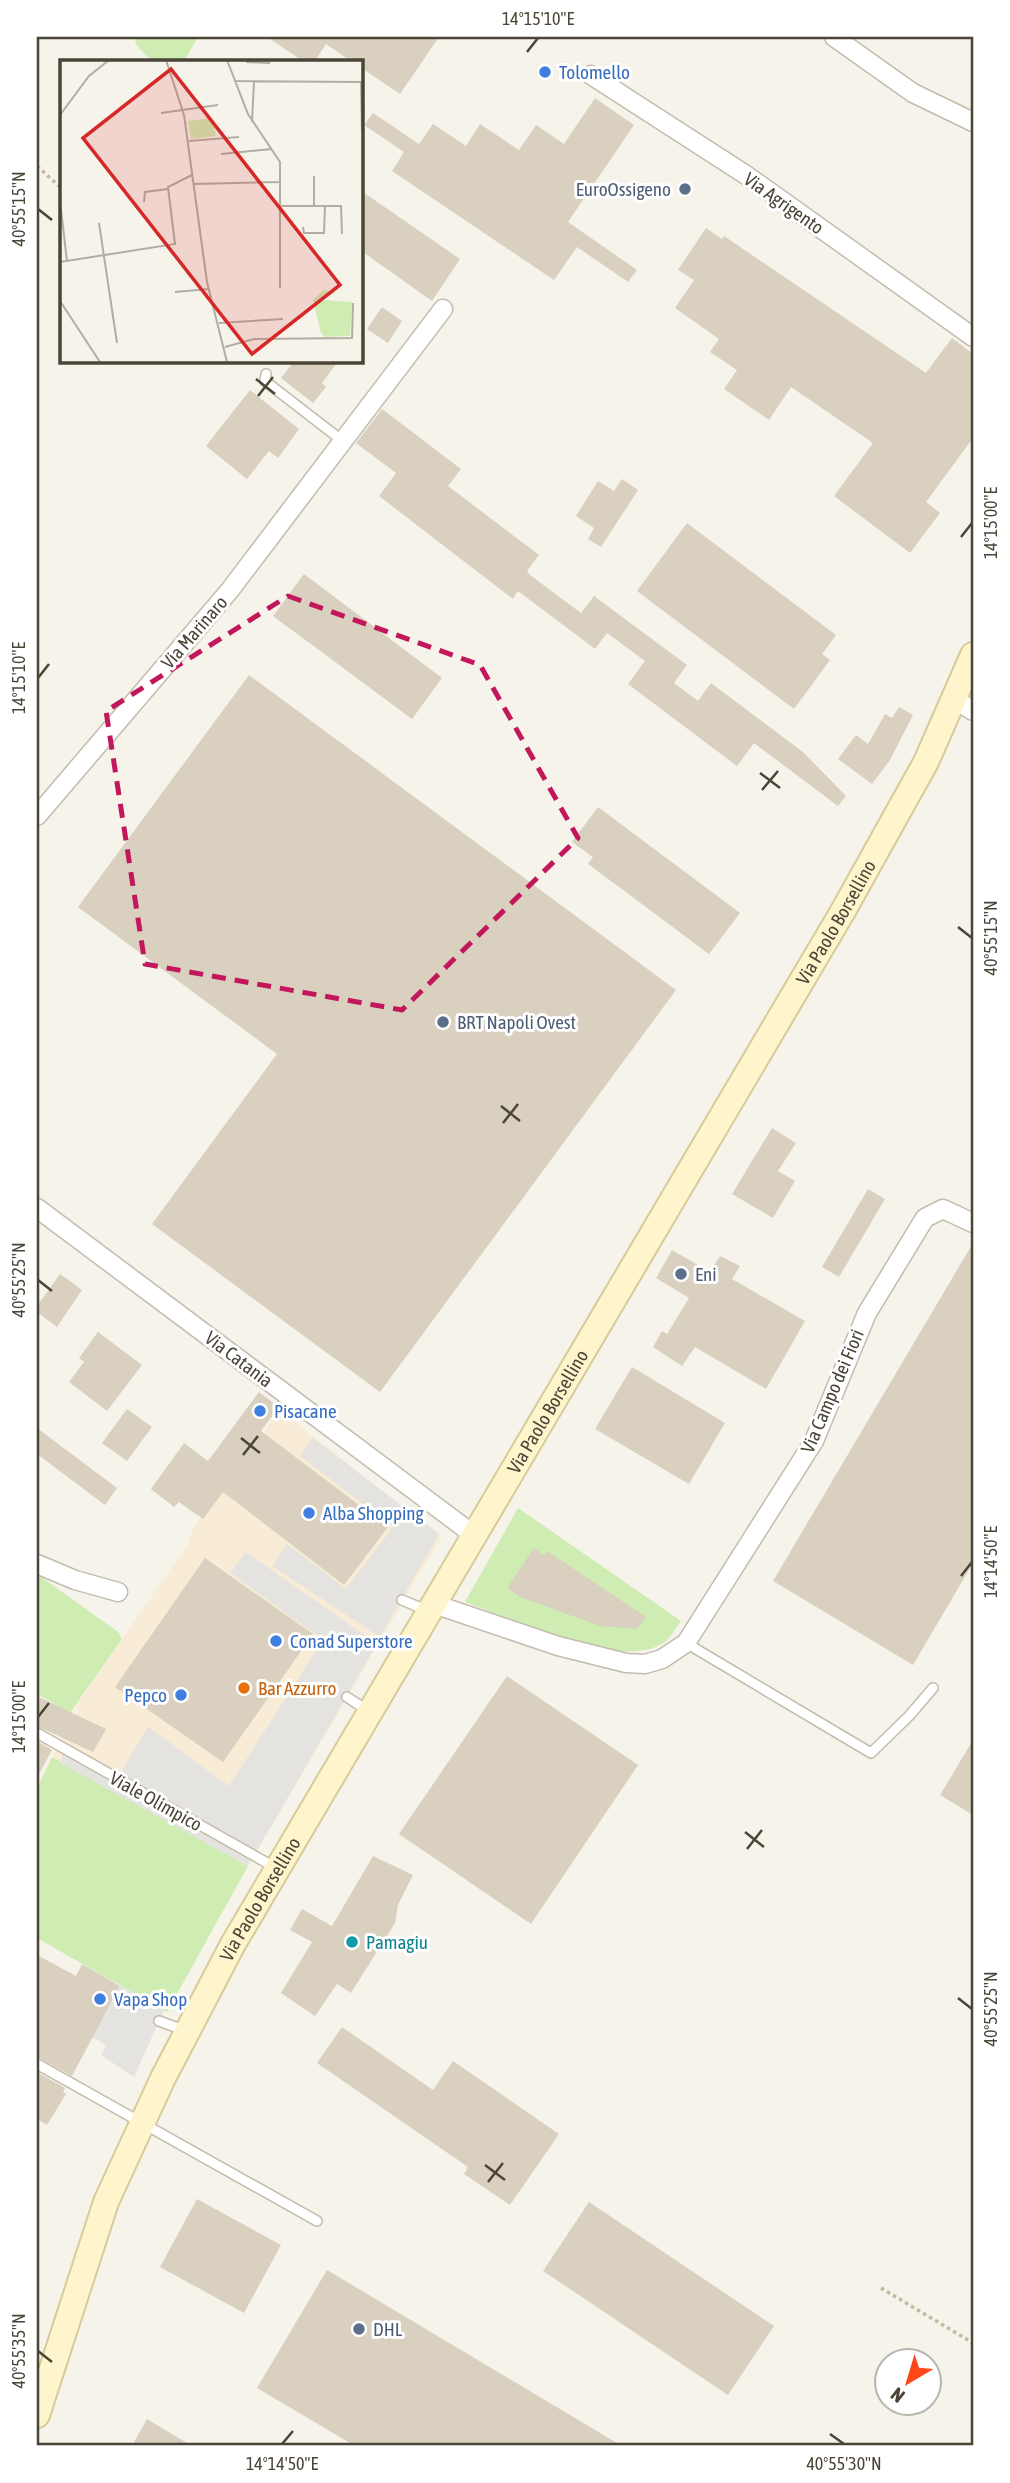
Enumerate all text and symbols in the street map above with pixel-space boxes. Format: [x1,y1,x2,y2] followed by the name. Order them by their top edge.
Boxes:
[502,8,574,29] text: 14°15'10"E
[60,60,362,362] inset map
[559,61,630,83] place label: Tolomello
[537,64,553,80] marker: Tolomello
[740,167,828,239] street label: Via Agrigento
[8,171,29,247] text: 40°55'15"N
[576,178,671,200] place label: EuroOssigeno
[677,181,693,197] marker: EuroOssigeno
[980,487,1001,559] text: 14°15'00"E
[156,591,232,673] street label: Via Marinaro
[8,642,29,714] text: 14°15'10"E
[791,856,880,988] street label: Via Paolo Borsellino
[980,900,1001,976] text: 40°55'15"N
[457,1011,576,1033] place label: BRT Napoli Ovest
[435,1014,451,1030] marker: BRT Napoli Ovest
[8,1242,29,1318] text: 40°55'25"N
[695,1263,717,1285] place label: Eni
[673,1266,689,1282] marker: Eni
[201,1326,277,1392] street label: Via Catania
[796,1326,868,1456] street label: Via Campo dei Fiori
[502,1346,593,1477] street label: Via Paolo Borsellino
[274,1400,337,1422] place label: Pisacane
[252,1403,268,1419] marker: Pisacane
[323,1502,425,1524] place label: Alba Shopping
[301,1505,317,1521] marker: Alba Shopping
[980,1526,1001,1598] text: 14°14'50"E
[290,1630,413,1652] place label: Conad Superstore
[268,1633,284,1649] marker: Conad Superstore
[258,1677,336,1699] place label: Bar Azzurro
[236,1680,252,1696] marker: Bar Azzurro
[8,1681,29,1753] text: 14°15'00"E
[124,1684,167,1706] place label: Pepco
[173,1687,189,1703] marker: Pepco
[106,1767,206,1835] street label: Viale Olimpico
[215,1833,305,1965] street label: Via Paolo Borsellino
[366,1931,428,1953] place label: Pamagiu
[344,1934,360,1950] marker: Pamagiu
[980,1971,1001,2047] text: 40°55'25"N
[114,1988,187,2010] place label: Vapa Shop
[92,1991,108,2007] marker: Vapa Shop
[8,2313,29,2389] text: 40°55'35"N
[373,2318,403,2340] place label: DHL
[351,2321,367,2337] marker: DHL
[874,2346,944,2416] north arrow
[886,2383,909,2408] text: N
[246,2453,318,2474] text: 14°14'50"E
[806,2453,882,2474] text: 40°55'30"N

